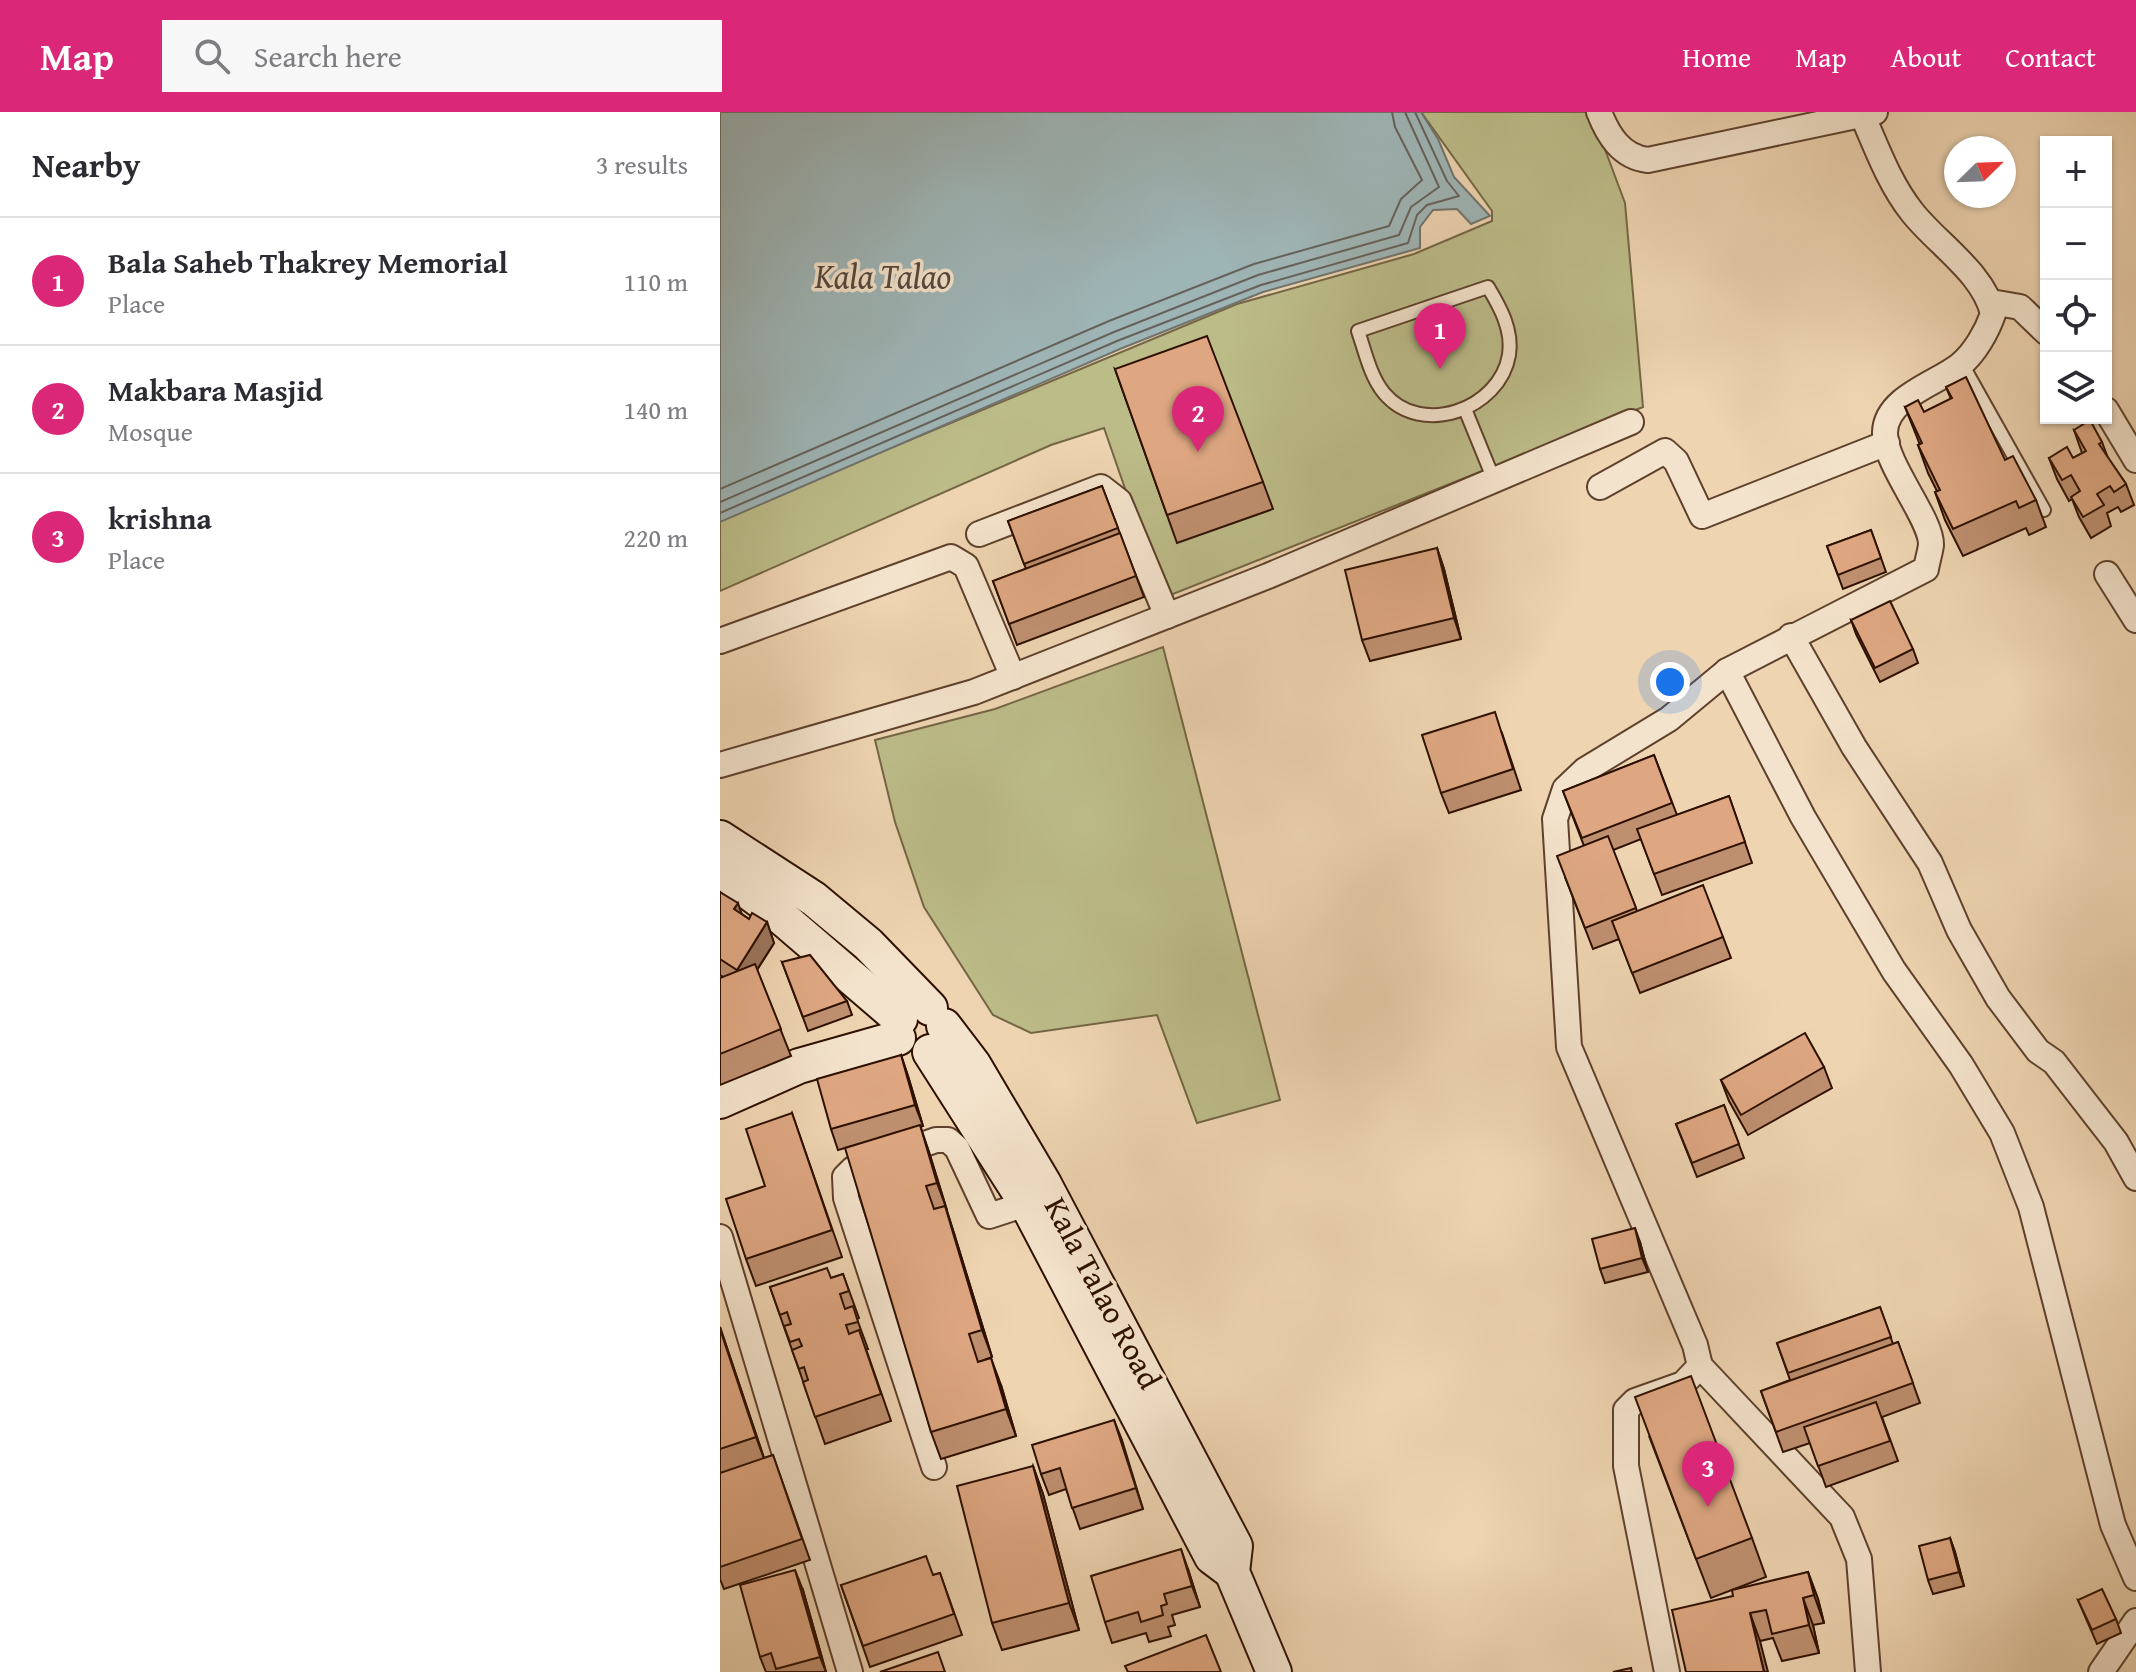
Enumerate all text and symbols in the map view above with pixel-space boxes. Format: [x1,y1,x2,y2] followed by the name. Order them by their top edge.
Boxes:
[162,20,722,92] search box
[40,28,114,84] text: Map
[190,34,234,78] icon: search
[254,34,402,78] text: Search here
[1682,36,1751,77] text: Home
[1795,36,1847,77] text: Map
[1891,36,1961,77] text: About
[2005,36,2096,77] text: Contact
[1944,136,2016,208] north arrow
[2040,136,2112,424] map controls
[2040,136,2112,208] button: +
[32,140,141,189] text: Nearby
[596,145,688,184] text: 3 results
[2040,208,2112,280] button: −
[108,240,508,284] text: Bala Saheb Thakrey Memorial
[814,251,951,300] water label: Kala Talao
[51,262,65,301] text: 1
[623,262,688,301] text: 110 m
[2040,280,2112,352] button: locate
[108,284,165,323] text: Place
[1414,303,1466,369] pin: 1
[2040,352,2112,424] button: layers
[108,368,323,412] text: Makbara Masjid
[1172,386,1224,452] pin: 2
[51,390,65,429] text: 2
[623,390,688,429] text: 140 m
[108,412,193,451] text: Mosque
[108,496,212,540] text: krishna
[51,518,65,557] text: 3
[623,518,688,557] text: 220 m
[108,540,165,579] text: Place
[1650,662,1690,702] your location
[1033,1188,1174,1397] street label: Kala Talao Road
[1682,1441,1734,1507] pin: 3

